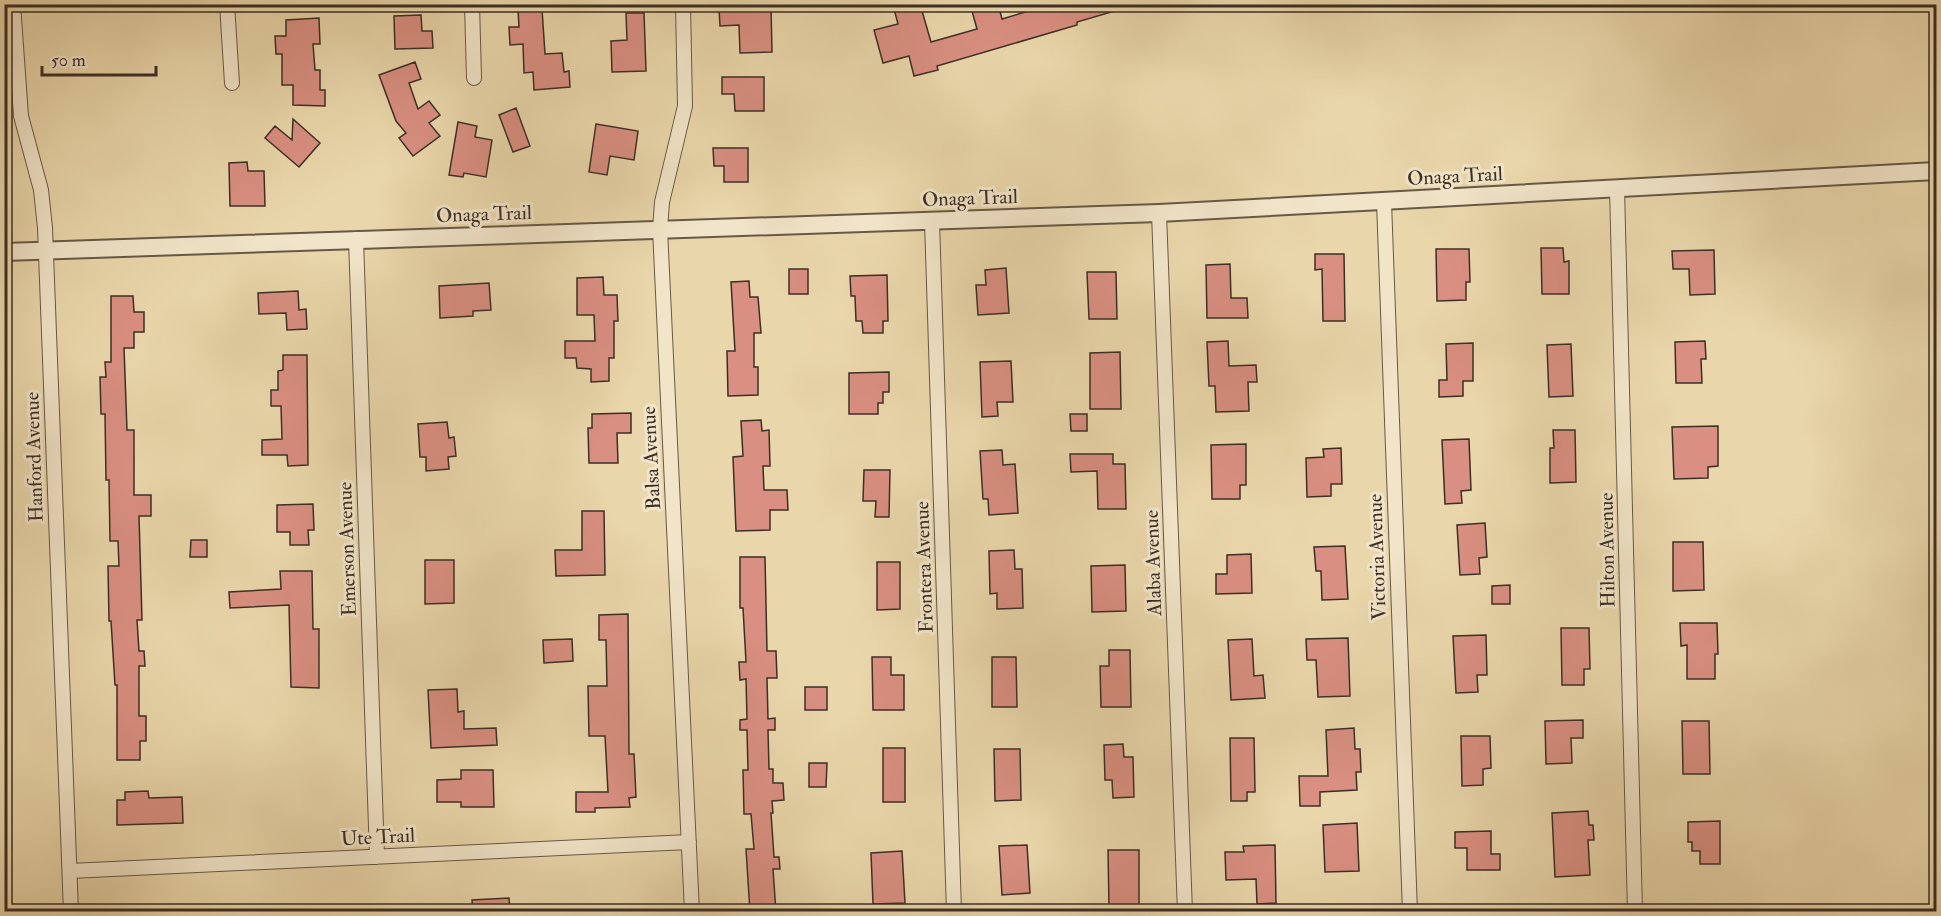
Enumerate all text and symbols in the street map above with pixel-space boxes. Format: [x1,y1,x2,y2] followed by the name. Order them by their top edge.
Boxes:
[42,39,156,77] scale bar
[51,49,86,72] text: 50 m
[1406,161,1504,191] street label: Onaga Trail
[922,184,1018,212] street label: Onaga Trail
[436,200,532,228] street label: Onaga Trail
[19,392,49,522] street label: Hanford Avenue
[636,406,666,510] street label: Balsa Avenue
[332,481,362,617] street label: Emerson Avenue
[1593,492,1621,608] street label: Hilton Avenue
[1362,493,1392,621] street label: Victoria Avenue
[909,501,939,633] street label: Frontera Avenue
[1139,509,1167,618] street label: Alaba Avenue
[340,823,416,851] street label: Ute Trail

